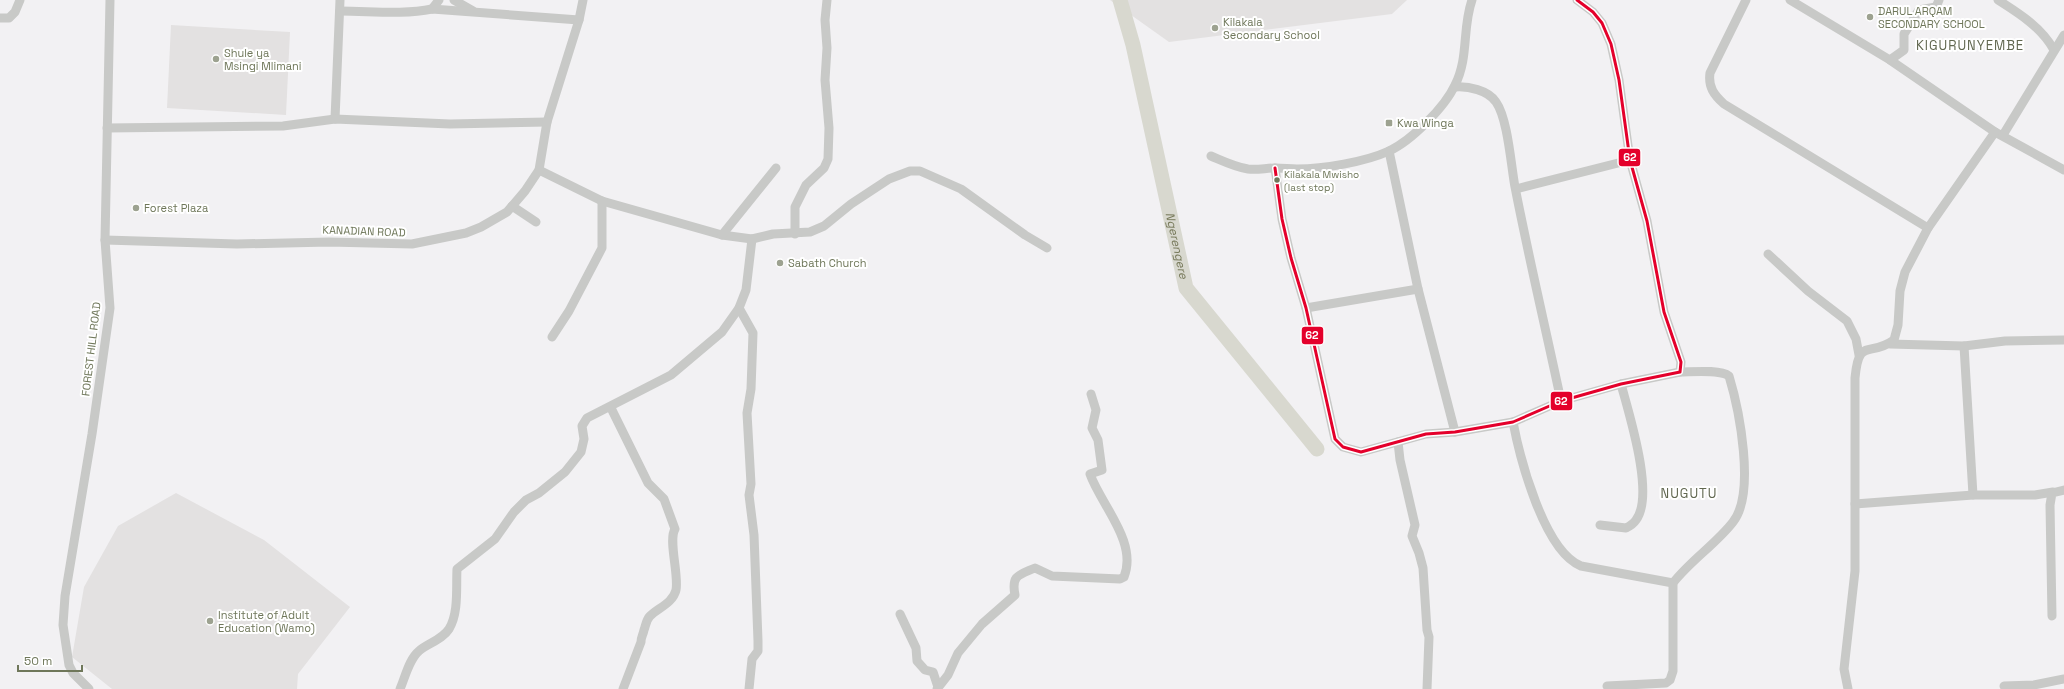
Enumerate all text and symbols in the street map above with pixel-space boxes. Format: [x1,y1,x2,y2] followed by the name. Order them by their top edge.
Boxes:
[1878,4,1985,31] place label: DARUL ARQAM SECONDARY SCHOOL
[1865,12,1875,22] marker: DARUL ARQAM SECONDARY SCHOOL
[1223,15,1320,42] place label: Kilakala Secondary School
[1210,23,1220,33] marker: Kilakala Secondary School
[1916,37,2024,54] district label: KIGURUNYEMBE
[224,46,302,73] place label: Shule ya Msingi Mlimani
[211,54,221,64] marker: Shule ya Msingi Mlimani
[1397,116,1454,130] place label: Kwa Winga
[1384,118,1394,128] marker: Kwa Winga
[1618,148,1641,167] line badge: 62
[1623,150,1637,164] text: 62
[1284,168,1359,194] place label: Kilakala Mwisho (last stop)
[1272,175,1282,185] marker: Kilakala Mwisho (last stop)
[144,201,209,215] place label: Forest Plaza
[131,203,141,213] marker: Forest Plaza
[1162,211,1192,281] water label: Ngerengere
[322,223,406,239] street label: KANADIAN ROAD
[788,256,866,270] place label: Sabath Church
[775,258,785,268] marker: Sabath Church
[78,301,104,397] street label: FOREST HILL ROAD
[1301,326,1324,345] line badge: 62
[1305,328,1319,342] text: 62
[1550,391,1573,411] line badge: 62
[1554,394,1568,408] text: 62
[1661,485,1717,502] district label: NUGUTU
[218,608,315,635] place label: Institute of Adult Education (Wamo)
[205,616,215,626] marker: Institute of Adult Education (Wamo)
[18,647,82,673] scale bar
[24,653,52,669] text: 50 m

